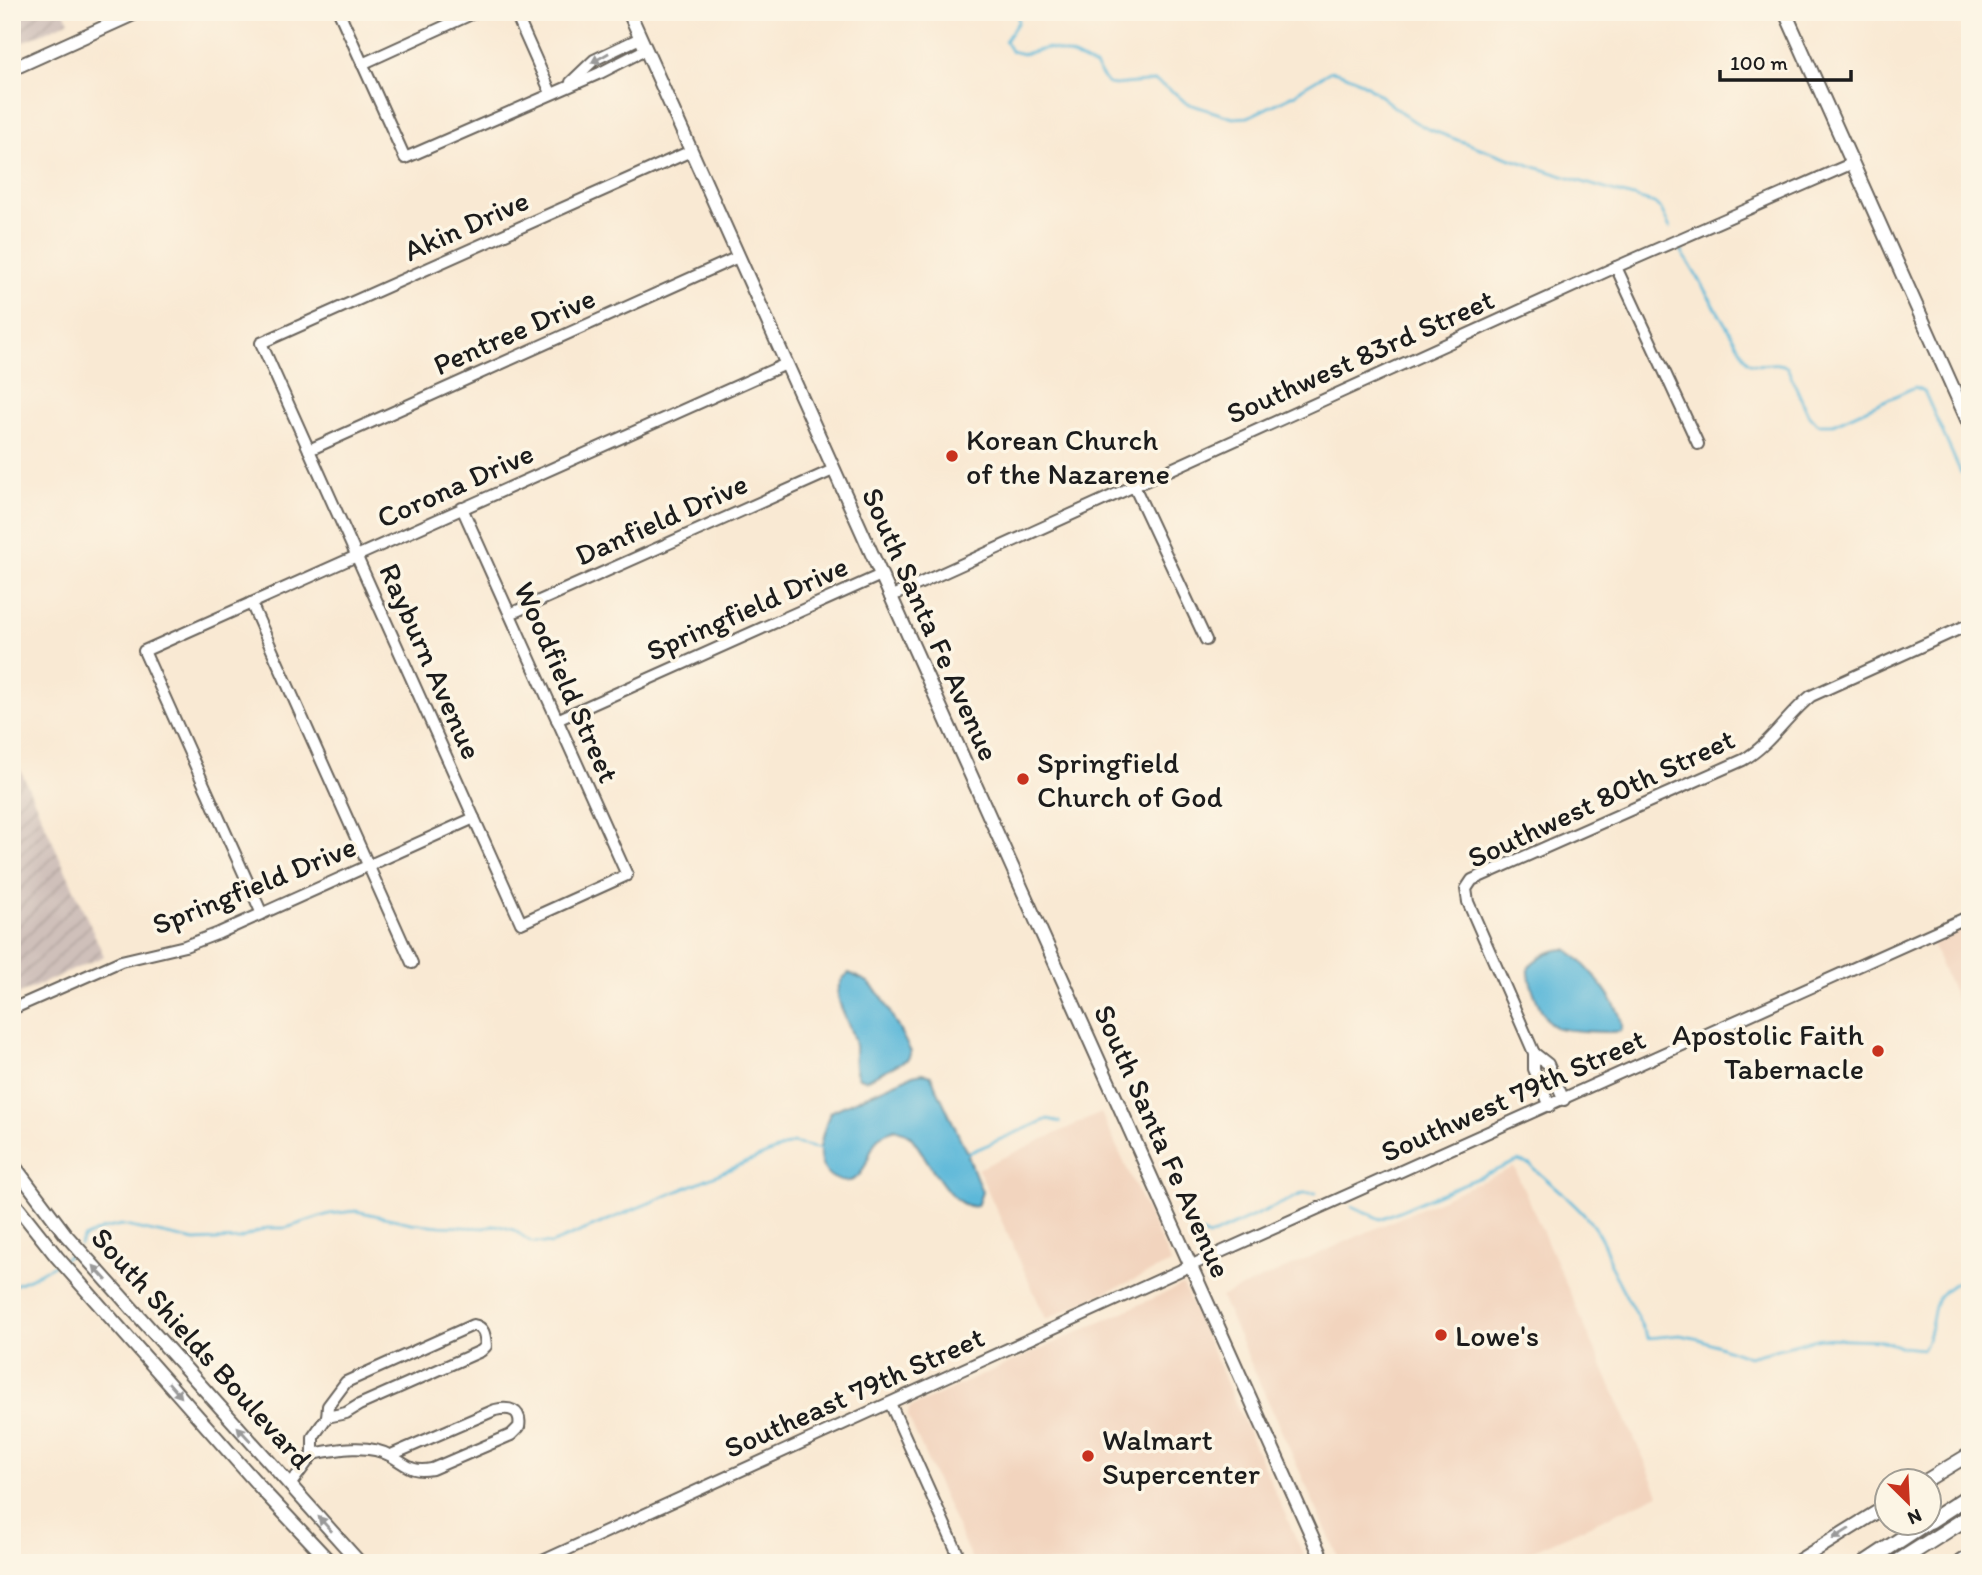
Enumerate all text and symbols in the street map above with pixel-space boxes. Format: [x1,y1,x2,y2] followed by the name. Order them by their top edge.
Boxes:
[1720,38,1851,82] scale bar
[1730,50,1788,75] text: 100 m
[591,52,610,64] one-way arrow
[398,181,534,269] street label: Akin Drive
[427,279,601,383] street label: Pentree Drive
[1220,280,1500,432] street label: Southwest 83rd Street
[966,421,1170,492] place label: Korean Church of the Nazarene
[371,434,539,536] street label: Corona Drive
[944,448,960,464] marker: Korean Church of the Nazarene
[569,464,753,574] street label: Danfield Drive
[854,482,1008,766] street label: South Santa Fe Avenue
[641,547,853,669] street label: Springfield Drive
[371,557,491,765] street label: Rayburn Avenue
[506,576,628,788] street label: Woodfield Street
[1462,720,1740,876] street label: Southwest 80th Street
[1037,744,1223,815] place label: Springfield Church of God
[1015,771,1031,787] marker: Springfield Church of God
[147,827,361,943] street label: Springfield Drive
[1086,999,1240,1283] street label: South Santa Fe Avenue
[1672,1016,1864,1087] place label: Apostolic Faith Tabernacle
[1375,1020,1651,1170] street label: Southwest 79th Street
[1870,1043,1886,1059] marker: Apostolic Faith Tabernacle
[84,1219,321,1477] street label: South Shields Boulevard
[92,1264,108,1282] one-way arrow
[1455,1317,1539,1354] place label: Lowe's
[718,1318,990,1466] street label: Southeast 79th Street
[1433,1327,1449,1343] marker: Lowe's
[167,1381,182,1398] one-way arrow
[1102,1421,1260,1492] place label: Walmart Supercenter
[237,1426,253,1443] one-way arrow
[1080,1448,1096,1464] marker: Walmart Supercenter
[1874,1466,1944,1536] north arrow
[1904,1504,1925,1530] text: N
[317,1515,333,1533] one-way arrow
[1831,1527,1851,1540] one-way arrow

